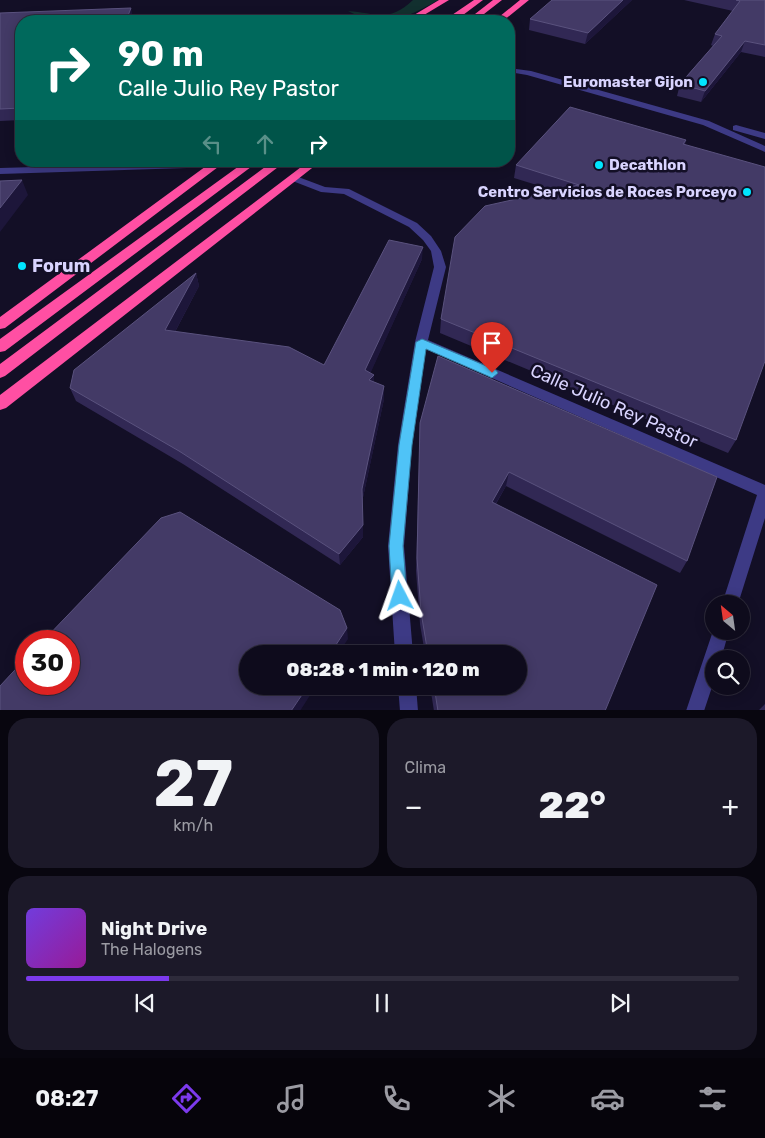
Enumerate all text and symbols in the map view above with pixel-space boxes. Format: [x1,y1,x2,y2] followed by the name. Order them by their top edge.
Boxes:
[118,33,204,75] text: 90 m
[35,35,100,100] icon: right
[563,73,693,91] place label: Euromaster Gijon
[118,75,339,102] text: Calle Julio Rey Pastor
[697,76,709,88] marker: Euromaster Gijon
[198,130,226,158] icon: left
[251,130,279,158] icon: ahead
[304,130,332,158] icon: right
[609,156,686,174] place label: Decathlon
[593,159,605,171] marker: Decathlon
[478,183,737,201] place label: Centro Servicios de Roces Porceyo
[741,186,753,198] marker: Centro Servicios de Roces Porceyo
[32,255,90,277] place label: Forum
[16,260,28,272] marker: Forum
[471,322,513,373] pin
[478,329,506,357] icon: arrive
[527,359,701,453] street label: Calle Julio Rey Pastor
[373,569,425,621] position arrow
[705,595,750,640] north arrow
[705,595,750,695] map controls
[15,630,80,695] speed limit sign: 30
[705,650,750,695] button: search
[286,658,480,681] text: 08:28 · 1 min · 120 m
[154,745,233,822] text: 27
[405,758,446,777] text: Clima
[538,782,606,828] text: 22°
[405,790,423,823] text: −
[722,790,739,823] text: +
[173,816,213,835] text: km/h
[101,917,207,940] text: Night Drive
[101,940,202,959] text: The Halogens
[131,989,159,1017] icon: previous
[368,989,396,1017] icon: pause
[606,989,634,1017] icon: next
[169,1081,204,1116] icon: directions
[274,1081,309,1116] icon: music
[379,1081,414,1116] icon: phone
[484,1081,519,1116] icon: climate
[590,1081,625,1116] icon: car
[695,1081,730,1116] icon: filters
[35,1085,98,1112] text: 08:27

